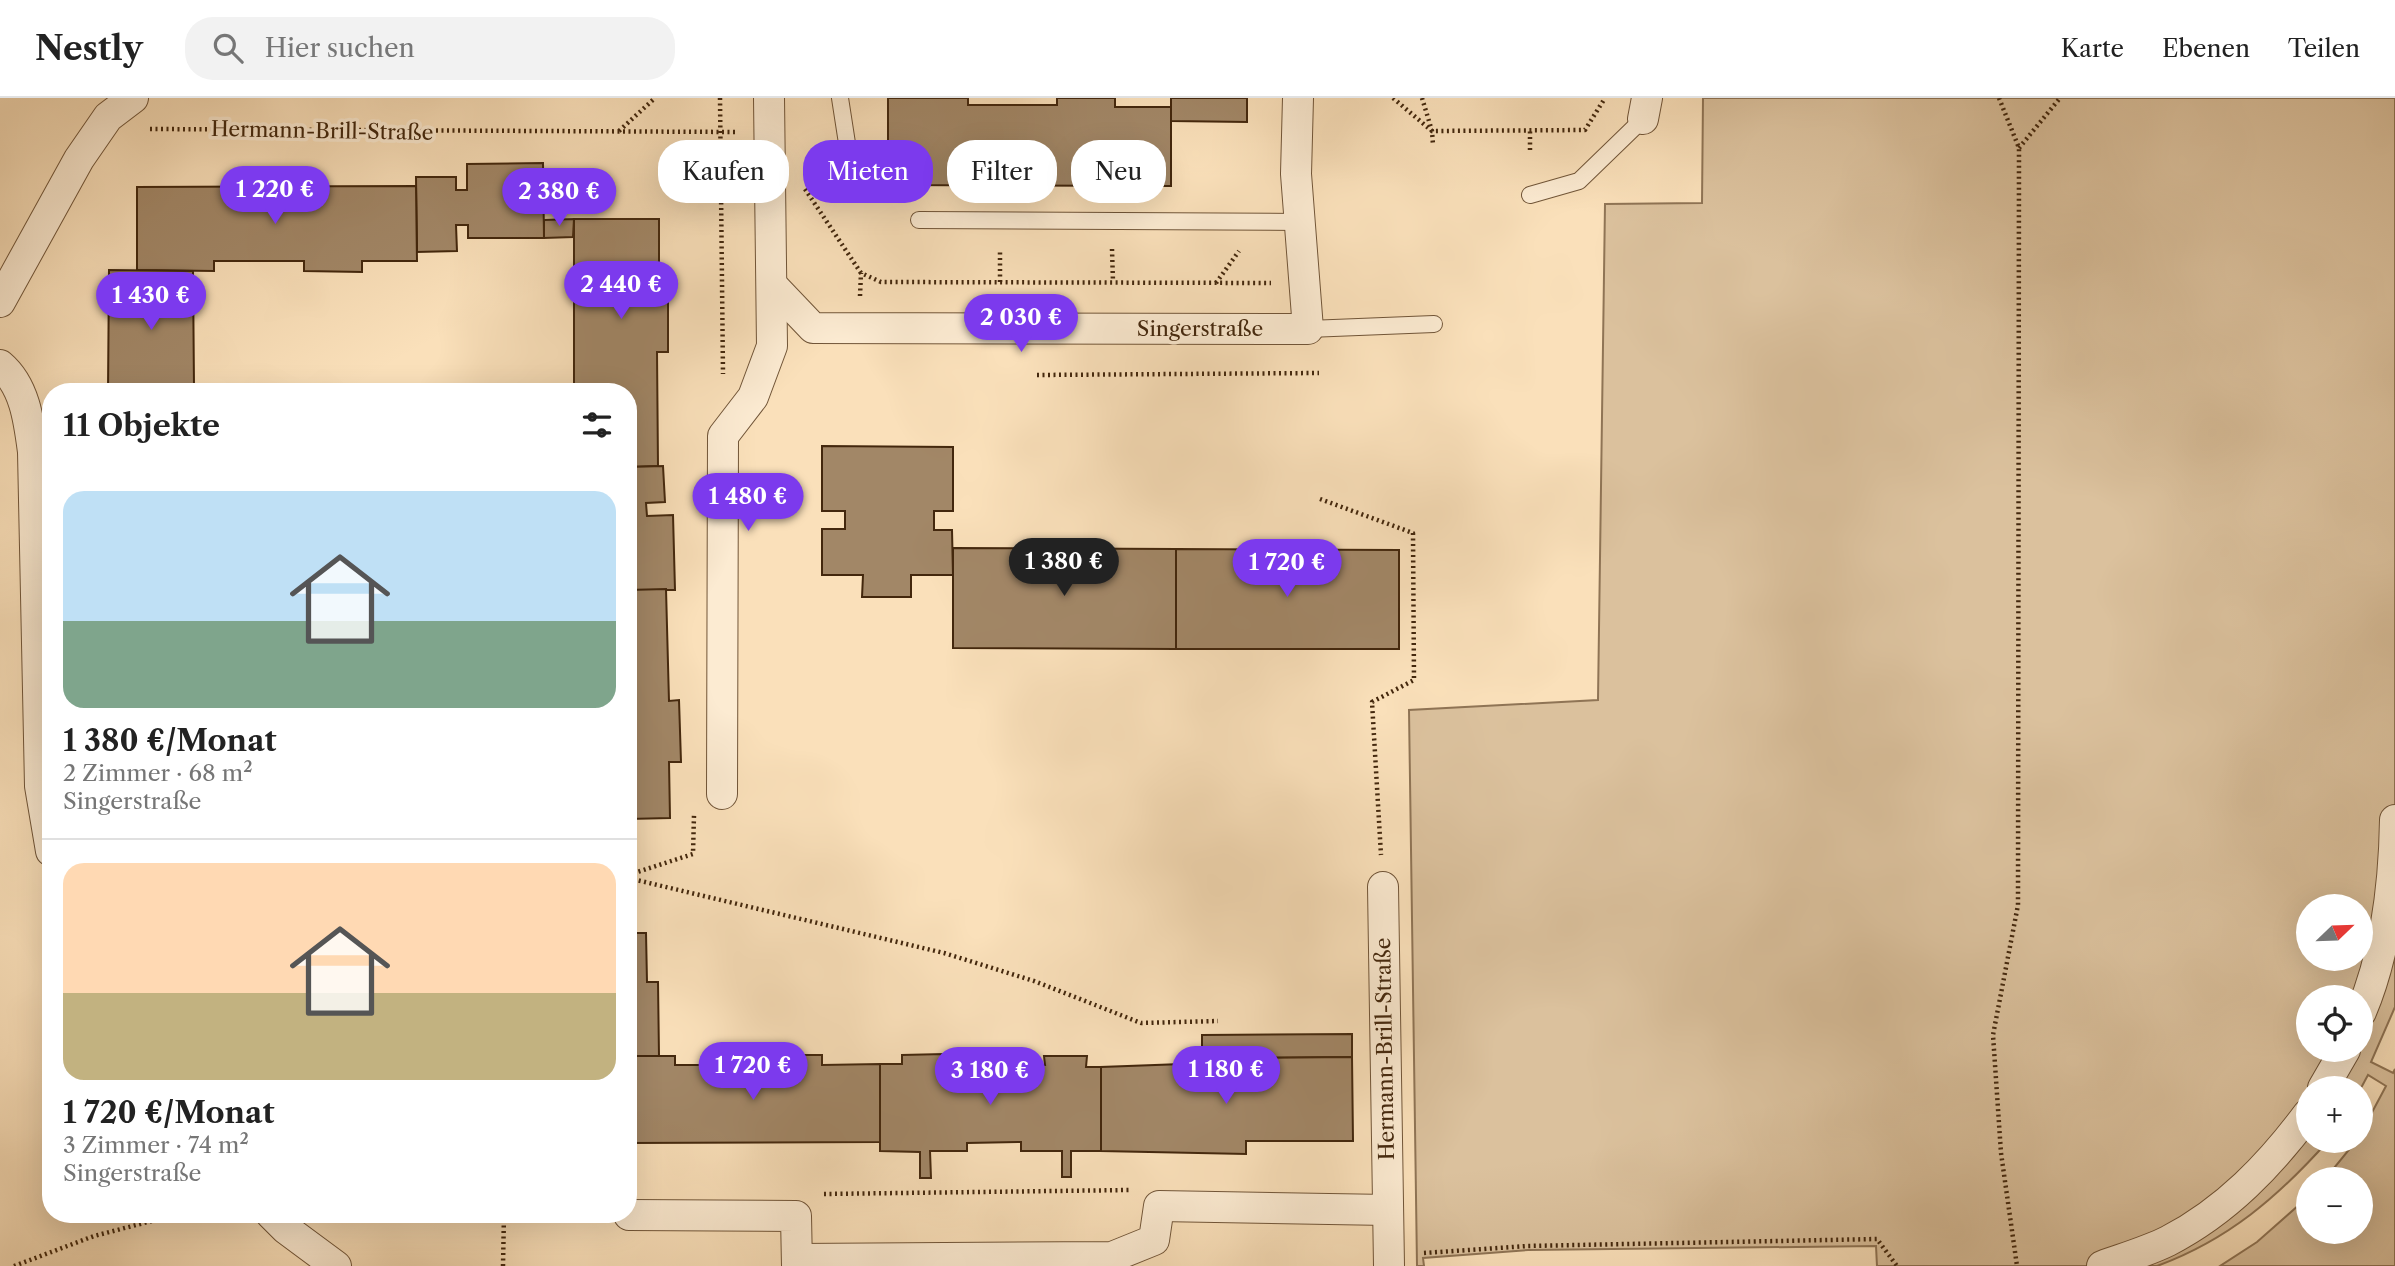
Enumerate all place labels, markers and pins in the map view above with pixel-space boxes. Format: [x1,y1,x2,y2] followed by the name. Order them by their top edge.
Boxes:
[210,166,340,226] pin: 1 220 €
[494,169,624,228] pin: 2 380 €
[556,262,686,321] pin: 2 440 €
[86,272,216,332] pin: 1 430 €
[956,294,1086,354] pin: 2 030 €
[683,474,813,533] pin: 1 480 €
[999,538,1129,598] pin: 1 380 €
[1222,540,1352,599] pin: 1 720 €
[688,1042,818,1102] pin: 1 720 €
[1161,1046,1291,1106] pin: 1 180 €
[925,1048,1055,1107] pin: 3 180 €

